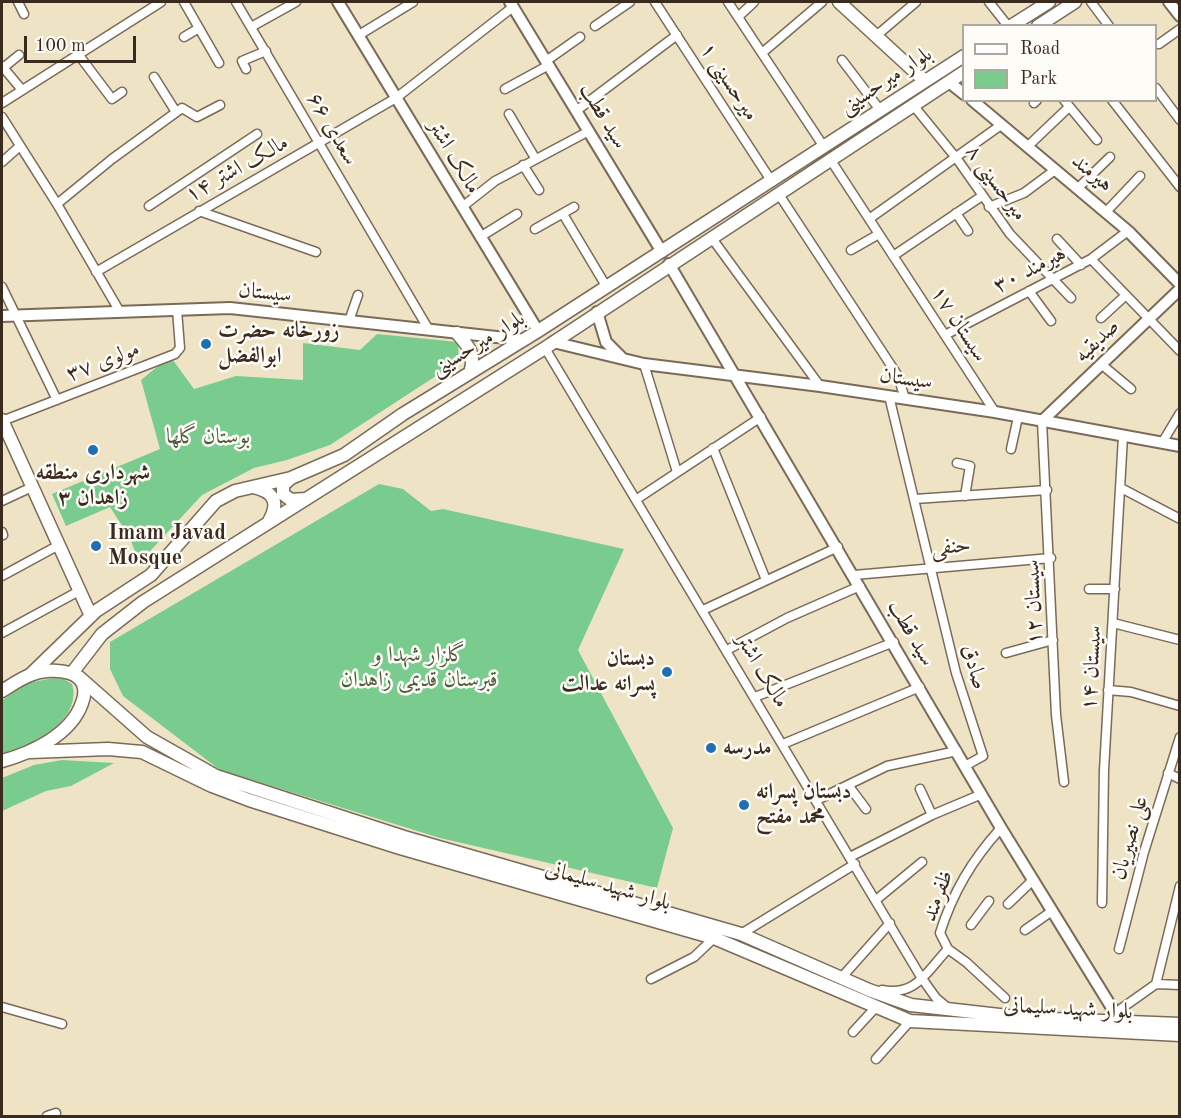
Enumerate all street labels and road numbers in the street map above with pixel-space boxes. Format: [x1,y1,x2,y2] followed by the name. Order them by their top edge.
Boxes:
[694,38,764,126] street label: میرحسینی ۱
[835,41,937,121] street label: بلوار میرحسینی
[573,78,633,154] street label: سید قطب
[301,88,363,170] street label: سعدی ۶۶
[422,115,486,199] street label: مالک اشتر
[181,130,293,208] street label: مالک اشتر ۱۴
[959,140,1033,226] street label: میرحسینی ۸
[1066,148,1118,198] street label: هیرمند
[989,240,1071,300] street label: هیرمند ۳۰
[237,277,293,309] street label: سیستان
[925,281,993,367] street label: سیستان ۱۷
[426,306,530,382] street label: بلوار میرحسینی
[1069,313,1125,369] street label: صدیقیه
[63,336,143,388] street label: مولوی ۳۷
[878,362,934,396] street label: سیستان
[930,532,972,562] street label: حنفی
[1019,559,1049,645] street label: سیستان ۱۲
[881,595,941,671] street label: سید قطب
[1076,625,1108,711] street label: سیستان ۱۴
[730,629,794,713] street label: مالک اشتر
[955,642,993,692] street label: صادق
[1105,793,1155,883] street label: علی نصیریان
[542,855,674,917] street label: بلوار شهید سلیمانی
[916,867,960,925] street label: ظفرمند
[1003,992,1133,1026] street label: بلوار شهید سلیمانی

